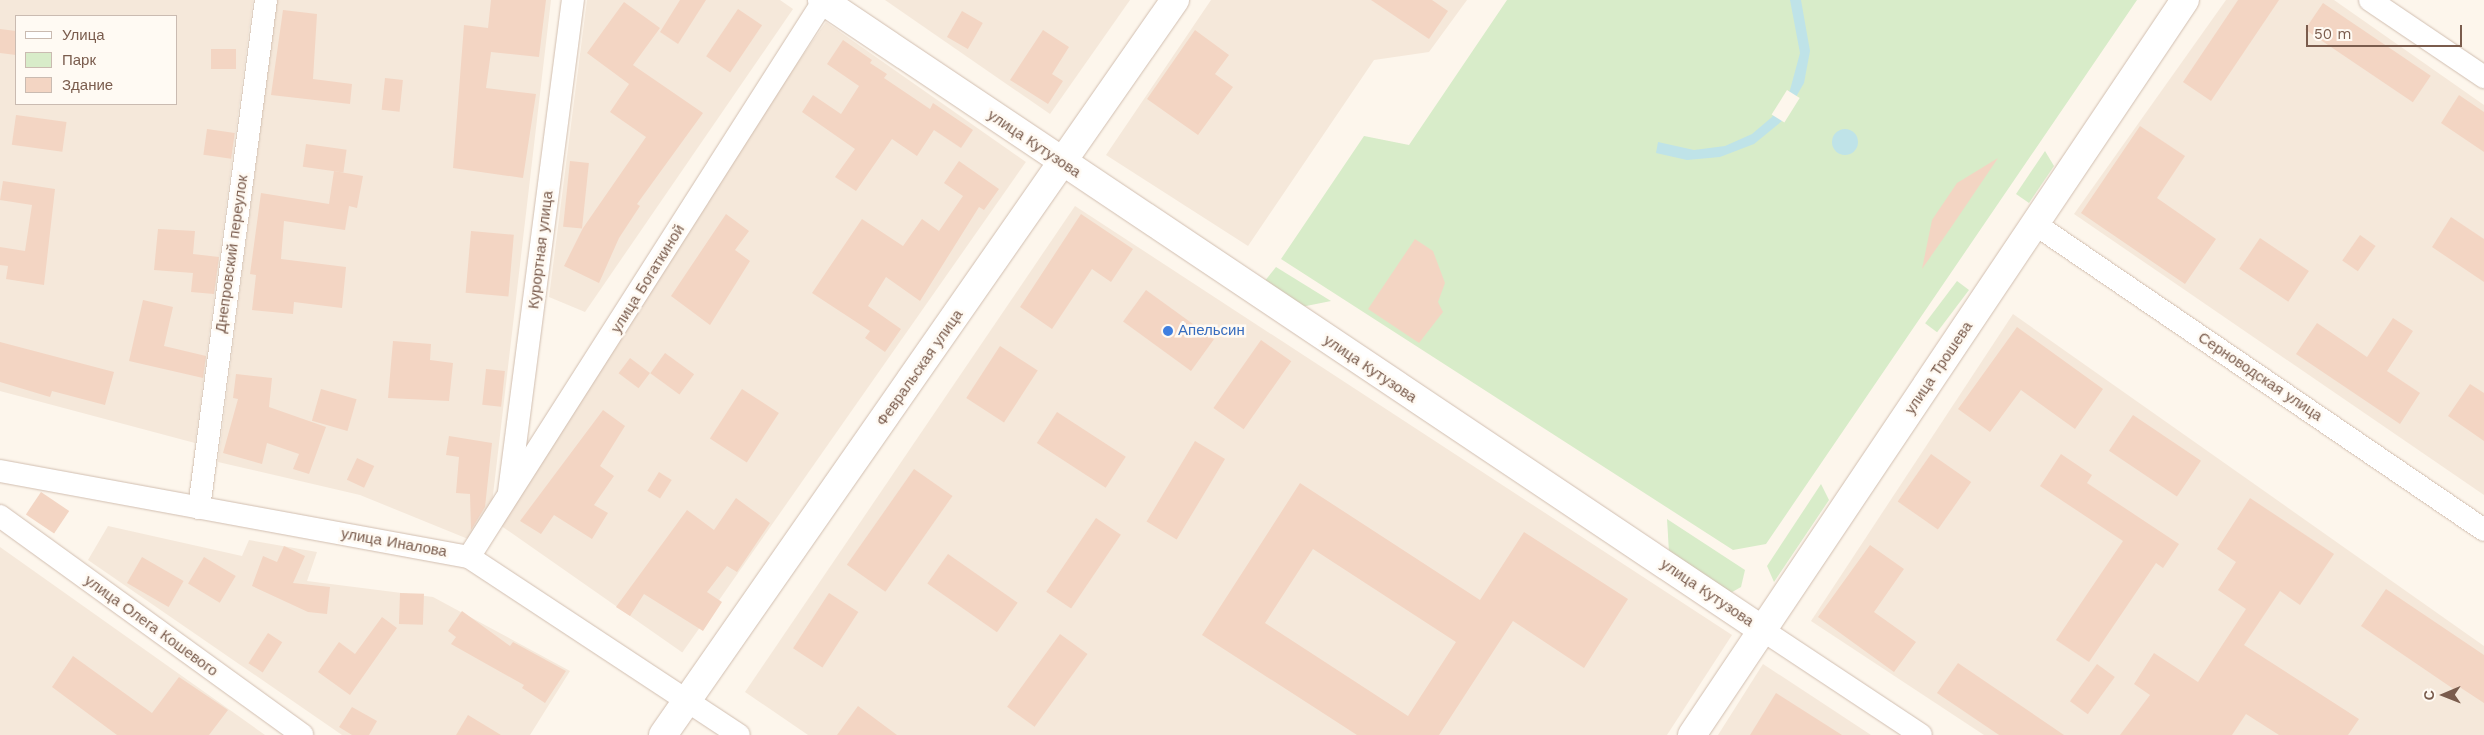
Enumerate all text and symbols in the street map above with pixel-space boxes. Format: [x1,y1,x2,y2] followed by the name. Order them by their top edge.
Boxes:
[15,15,178,105] legend
[2309,15,2465,47] scale bar
[2314,25,2351,43] text: 50 m
[62,26,105,44] text: Улица
[62,51,96,69] text: Парк
[62,76,113,94] text: Здание
[984,106,1084,182] street label: улица Кутузова
[212,174,252,334] street label: Днепровский переулок
[525,190,557,310] street label: Курортная улица
[607,221,689,337] street label: улица Богаткиной
[873,306,967,430] street label: Февральская улица
[1901,318,1977,418] street label: улица Трошева
[1178,322,1245,340] place label: Апельсин
[1162,325,1174,337] marker: Апельсин
[2194,329,2326,425] street label: Серноводская улица
[1320,331,1420,407] street label: улица Кутузова
[340,525,448,561] street label: улица Иналова
[1657,555,1757,631] street label: улица Кутузова
[81,572,221,680] street label: улица Олега Кошевого
[2419,670,2469,720] north arrow
[2421,690,2437,700] text: С

